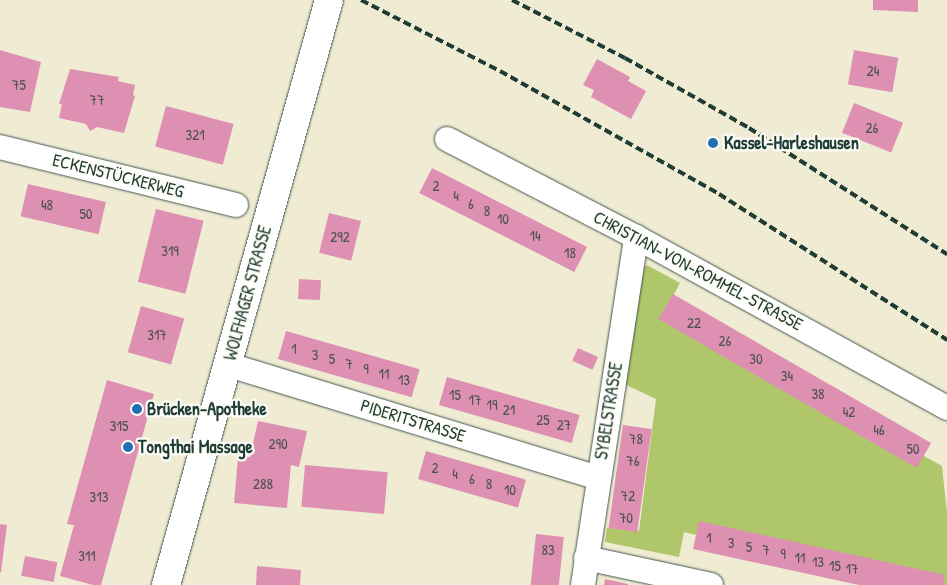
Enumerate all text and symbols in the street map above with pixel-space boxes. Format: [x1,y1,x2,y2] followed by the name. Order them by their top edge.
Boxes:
[867,62,879,80] house number: 24
[12,76,26,94] house number: 75
[90,91,104,109] house number: 77
[865,119,879,137] house number: 26
[185,126,205,144] house number: 321
[724,132,859,154] place label: Kassel-Harleshausen
[706,136,720,150] marker: Kassel-Harleshausen
[50,149,186,203] street label: ECKENSTÜCKERWEG
[432,177,440,195] house number: 2
[453,187,459,205] house number: 4
[468,195,474,213] house number: 6
[41,196,53,214] house number: 48
[484,202,490,220] house number: 8
[79,205,93,223] house number: 50
[590,207,806,335] street label: CHRISTIAN-VON-ROMMEL-STRASSE
[497,210,509,228] house number: 10
[220,223,276,363] street label: WOLFHAGER STRASSE
[529,227,541,245] house number: 14
[330,228,350,246] house number: 292
[161,242,179,260] house number: 319
[564,244,576,262] house number: 18
[687,314,701,332] house number: 22
[147,326,167,344] house number: 317
[718,332,732,350] house number: 26
[291,340,297,358] house number: 1
[312,346,318,364] house number: 3
[329,350,335,368] house number: 5
[749,350,763,368] house number: 30
[345,355,353,373] house number: 7
[363,360,369,378] house number: 9
[591,361,627,461] street label: SYBELSTRASSE
[379,365,389,383] house number: 11
[781,367,793,385] house number: 34
[398,371,410,389] house number: 13
[811,385,825,403] house number: 38
[449,386,461,404] house number: 15
[469,391,481,409] house number: 17
[358,395,468,447] street label: PIDERITSTRASSE
[487,396,497,414] house number: 19
[147,398,267,420] place label: Brücken-Apotheke
[503,401,515,419] house number: 21
[131,403,143,415] marker: Brücken-Apotheke
[843,403,855,421] house number: 42
[536,411,550,429] house number: 25
[557,416,571,434] house number: 27
[110,417,128,435] house number: 315
[873,421,885,439] house number: 46
[629,430,643,448] house number: 78
[268,435,288,453] house number: 290
[138,436,253,458] place label: Tongthai Massage
[906,440,920,458] house number: 50
[122,441,134,453] marker: Tongthai Massage
[626,452,640,470] house number: 76
[431,459,439,477] house number: 2
[452,465,458,483] house number: 4
[469,470,475,488] house number: 6
[253,475,273,493] house number: 288
[486,475,492,493] house number: 8
[504,481,516,499] house number: 10
[621,487,635,505] house number: 72
[90,488,108,506] house number: 313
[619,509,633,527] house number: 70
[706,529,712,547] house number: 1
[728,534,734,552] house number: 3
[746,538,752,556] house number: 5
[541,541,555,559] house number: 83
[762,541,770,559] house number: 7
[780,545,786,563] house number: 9
[78,547,96,565] house number: 311
[795,549,805,567] house number: 11
[812,553,824,571] house number: 13
[829,557,841,575] house number: 15
[846,560,858,578] house number: 17

